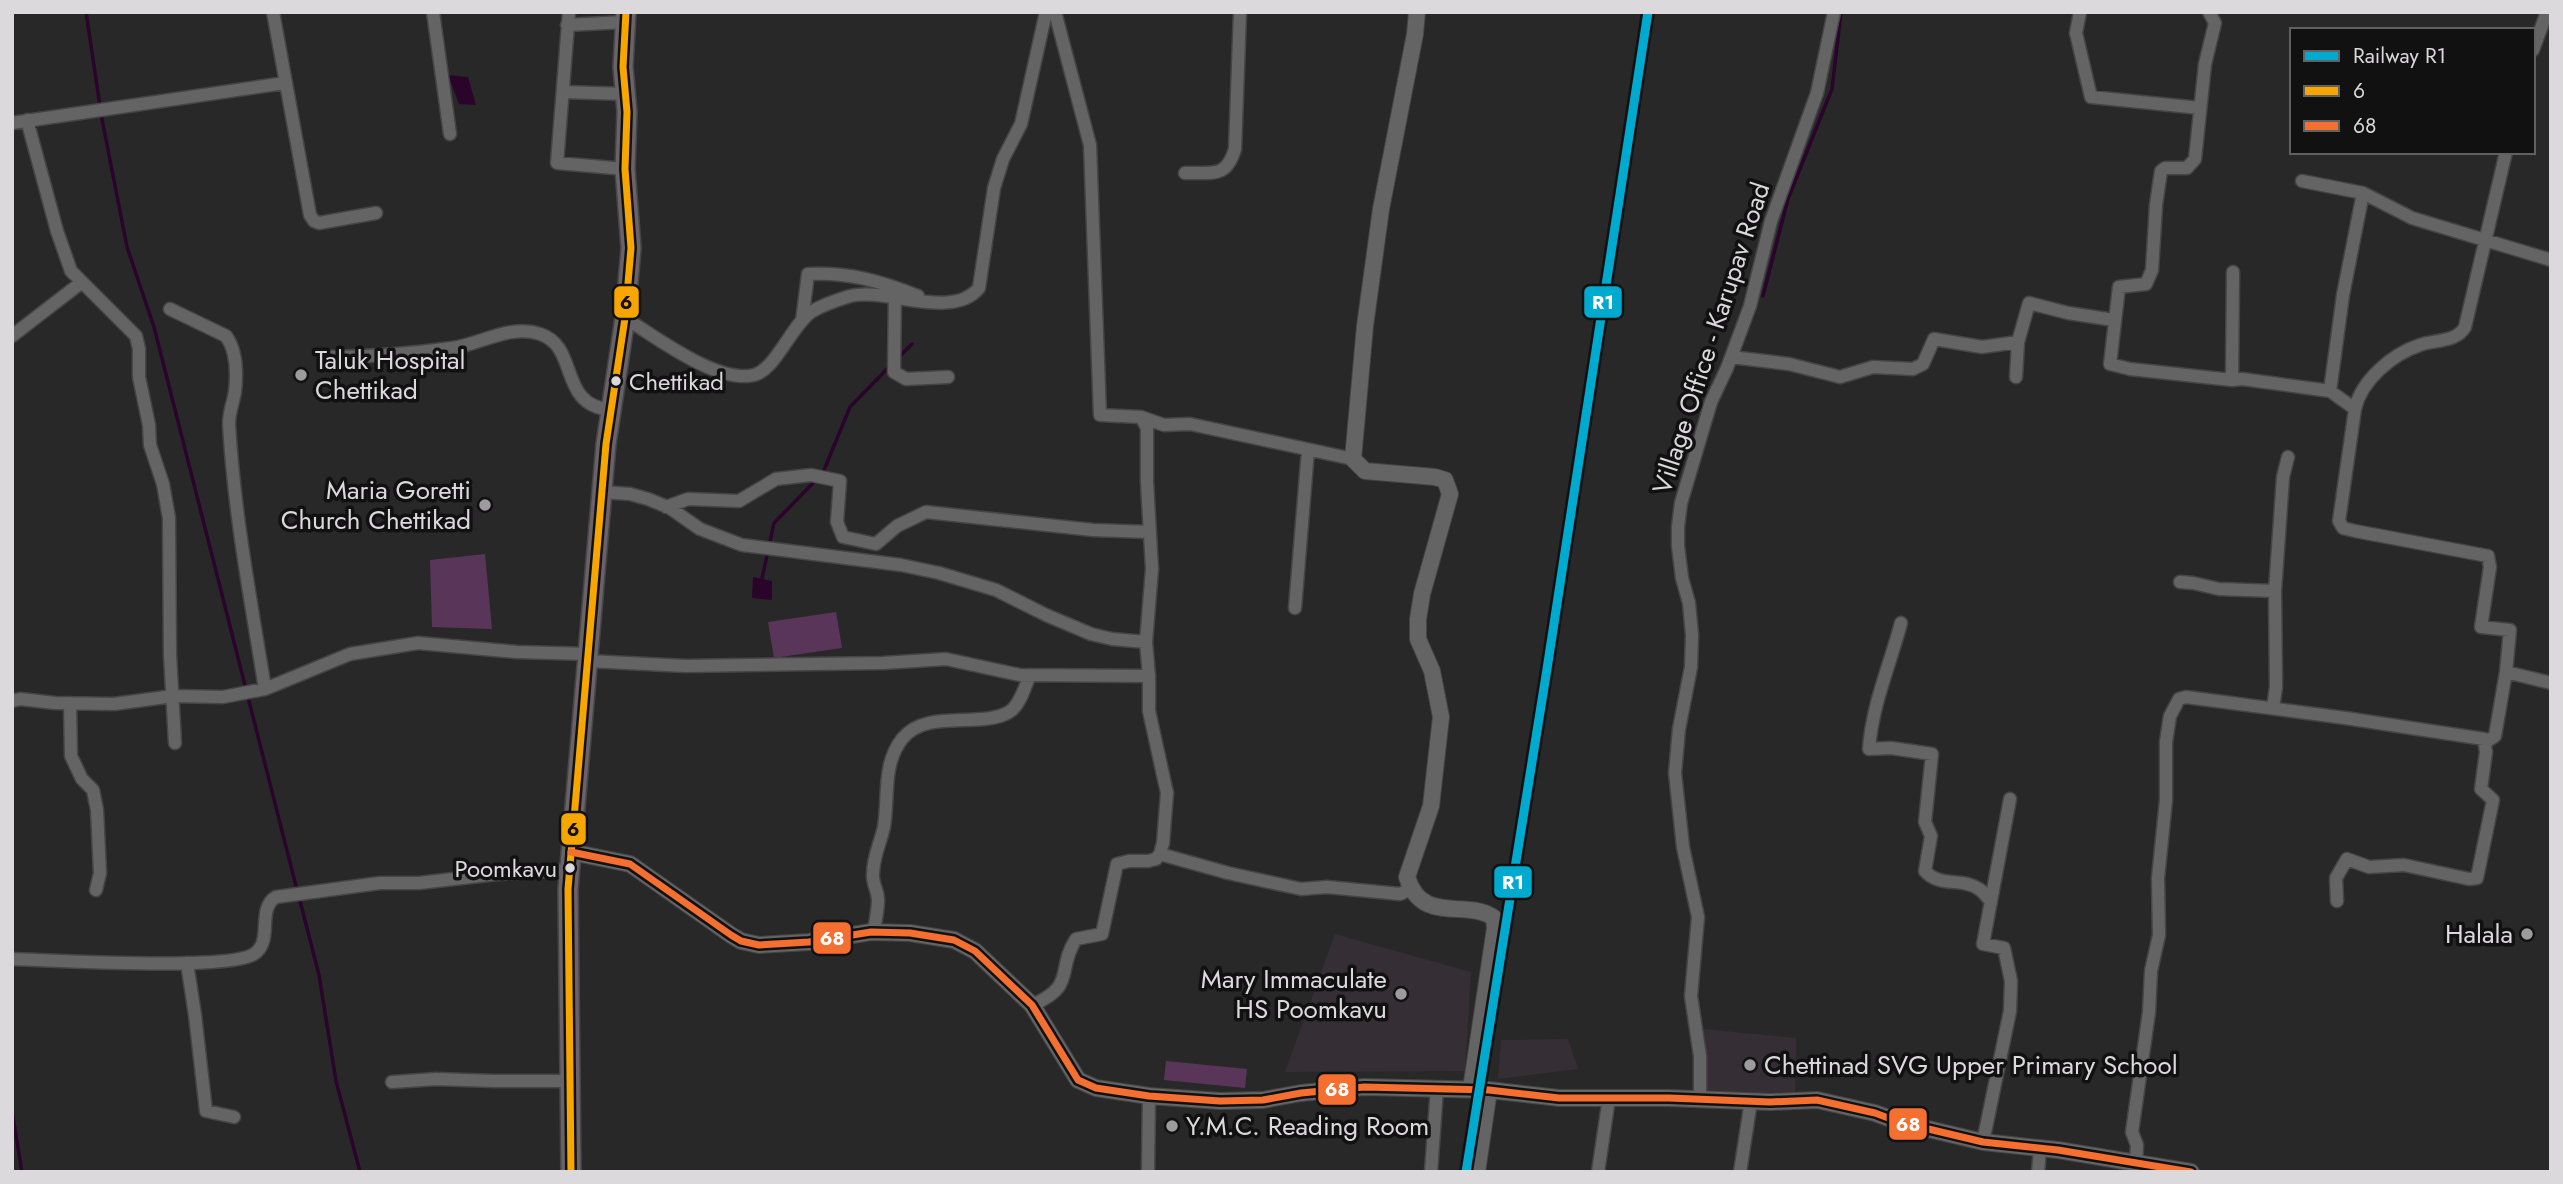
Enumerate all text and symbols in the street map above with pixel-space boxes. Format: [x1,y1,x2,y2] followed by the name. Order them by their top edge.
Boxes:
[2290,28,2535,154] legend
[2353,41,2446,71] text: Railway R1
[2353,76,2365,106] text: 6
[2353,111,2377,141] text: 68
[1643,177,1779,499] street label: Village Office - Karupav Road
[613,285,640,319] line badge: 6
[1583,285,1623,319] line badge: R1
[620,289,632,316] text: 6
[1592,289,1614,316] text: R1
[315,341,465,409] place label: Taluk Hospital Chettikad
[629,364,724,399] place label: Chettikad
[293,367,309,383] marker: Taluk Hospital Chettikad
[609,374,623,388] marker: Chettikad
[281,471,471,539] place label: Maria Goretti Church Chettikad
[477,497,493,513] marker: Maria Goretti Church Chettikad
[560,812,587,846] line badge: 6
[567,816,579,843] text: 6
[454,851,557,886] place label: Poomkavu
[563,861,577,875] marker: Poomkavu
[1493,865,1533,899] line badge: R1
[1502,869,1524,896] text: R1
[2445,915,2513,953] place label: Halala
[812,921,852,955] line badge: 68
[820,925,844,952] text: 68
[2519,926,2535,942] marker: Halala
[1201,960,1387,1028] place label: Mary Immaculate HS Poomkavu
[1393,986,1409,1002] marker: Mary Immaculate HS Poomkavu
[1764,1046,2178,1084] place label: Chettinad SVG Upper Primary School
[1742,1057,1758,1073] marker: Chettinad SVG Upper Primary School
[1317,1073,1357,1106] line badge: 68
[1325,1076,1349,1103] text: 68
[1186,1107,1429,1145] place label: Y.M.C. Reading Room
[1888,1107,1928,1141] line badge: 68
[1896,1111,1920,1138] text: 68
[1164,1118,1180,1134] marker: Y.M.C. Reading Room

